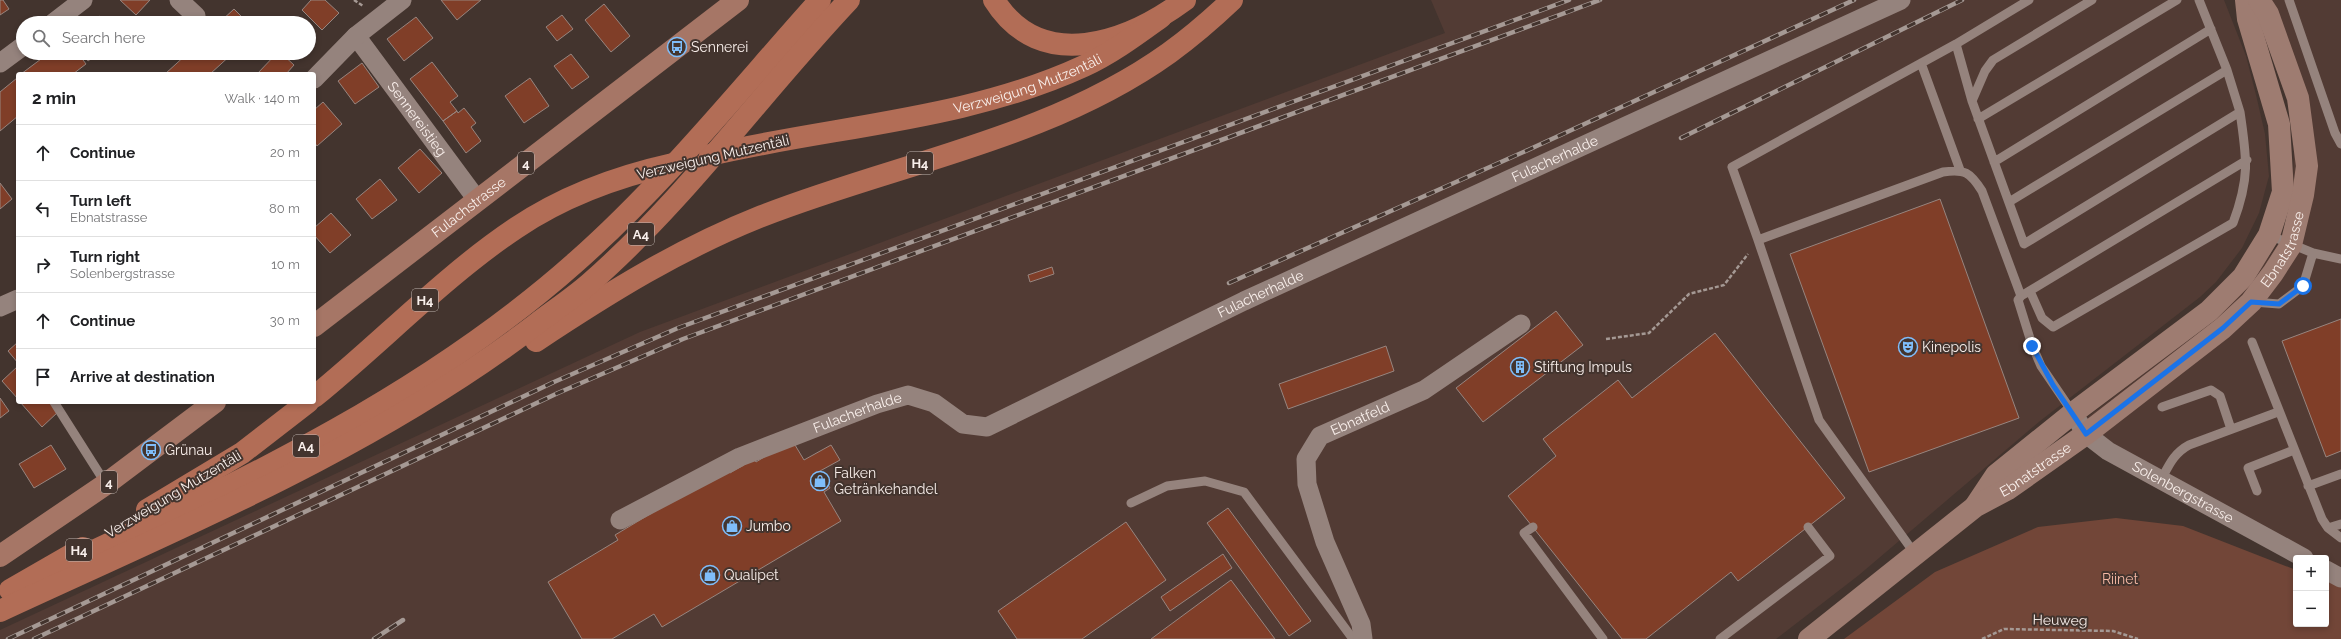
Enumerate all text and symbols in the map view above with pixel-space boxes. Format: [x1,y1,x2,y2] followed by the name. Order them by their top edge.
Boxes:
[16,16,316,60] search box
[30,27,52,49] icon: search
[62,29,145,47] text: Search here
[666,36,688,58] bus stop icon: Sennerei
[691,39,748,55] place label: Sennerei
[952,51,1104,117] street label: Verzweigung Mutzentäli
[384,78,450,159] street label: Sennereistieg
[32,88,76,108] text: 2 min
[225,91,300,106] text: Walk · 140 m
[635,132,791,182] street label: Verzweigung Mutzentäli
[1509,132,1600,185] street label: Fulacherhalde
[32,142,54,164] icon: ahead
[70,144,135,162] text: Continue
[270,145,300,160] text: 20 m
[518,152,534,174] road number: 4
[907,152,933,174] road number: H4
[428,174,509,241] street label: Fulachstrasse
[70,192,131,210] text: Turn left
[32,198,54,220] icon: left
[269,201,300,216] text: 80 m
[70,210,147,225] text: Ebnatstrasse
[2257,210,2307,290] street label: Ebnatstrasse
[628,223,654,245] road number: A4
[70,248,140,266] text: Turn right
[32,254,54,276] icon: right
[271,257,300,272] text: 10 m
[70,266,175,281] text: Solenbergstrasse
[1215,267,1306,321] street label: Fulacherhalde
[2294,277,2312,295] route start
[412,289,438,311] road number: H4
[32,310,54,332] icon: ahead
[70,312,135,330] text: Continue
[270,313,300,328] text: 30 m
[1897,336,1919,358] theatre icon: Kinepolis
[2023,337,2041,355] route end
[1922,339,1981,355] place label: Kinepolis
[1509,356,1531,378] building icon: Stiftung Impuls
[1534,359,1632,375] place label: Stiftung Impuls
[32,366,54,388] icon: arrive
[70,368,215,386] text: Arrive at destination
[811,389,903,436] street label: Fulacherhalde
[1328,398,1392,438] street label: Ebnatfeld
[293,435,319,457] road number: A4
[140,439,162,461] bus stop icon: Grünau
[1997,439,2074,500] street label: Ebnatstrasse
[165,442,212,458] place label: Grünau
[102,447,244,541] street label: Verzweigung Mutzentäli
[2130,458,2236,526] street label: Solenbergstrasse
[834,465,938,497] place label: Falken Getränkehandel
[809,470,831,492] shop icon: Falken Getränkehandel
[101,471,117,493] road number: 4
[721,515,743,537] shop icon: Jumbo
[746,518,791,534] place label: Jumbo
[66,539,92,561] road number: H4
[2293,555,2329,627] map controls
[2293,555,2329,591] button: +
[699,564,721,586] shop icon: Qualipet
[724,567,779,583] place label: Qualipet
[2102,571,2138,587] park label: Riinet
[2293,591,2329,627] button: −
[2032,612,2088,628] street label: Heuweg

